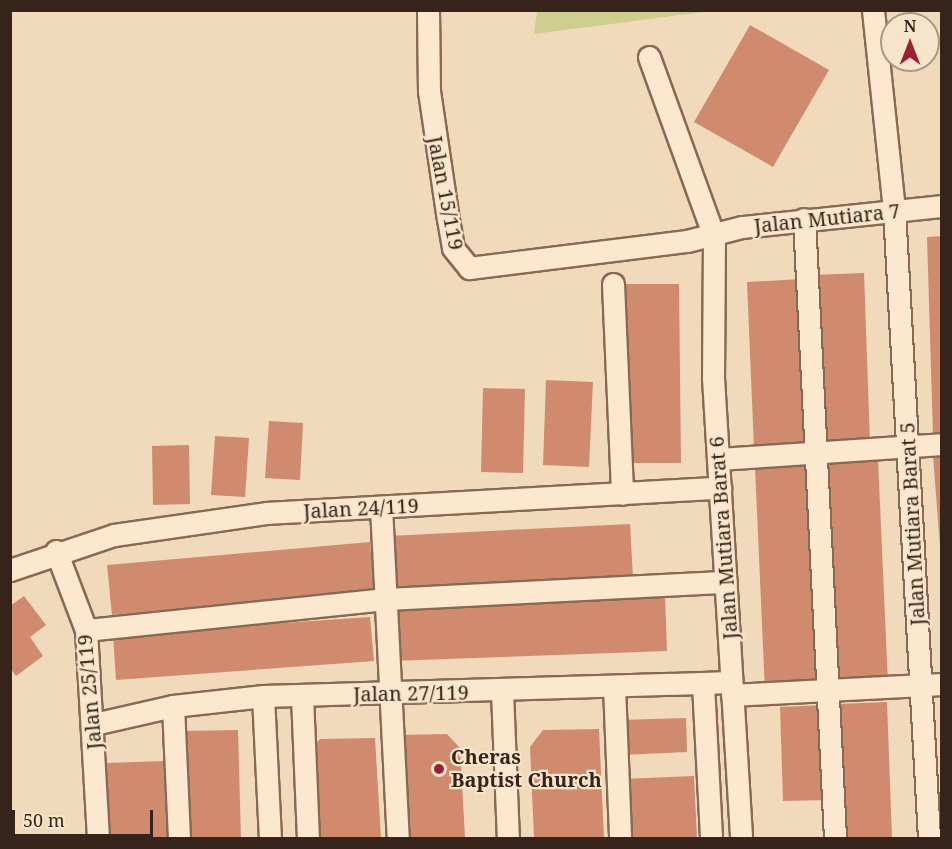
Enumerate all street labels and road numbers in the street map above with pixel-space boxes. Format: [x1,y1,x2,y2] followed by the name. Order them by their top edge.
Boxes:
[423,134,469,252] street label: Jalan 15/119
[753,198,901,238] street label: Jalan Mutiara 7
[895,422,929,626] street label: Jalan Mutiara Barat 5
[704,436,742,640] street label: Jalan Mutiara Barat 6
[303,493,419,523] street label: Jalan 24/119
[72,633,106,751] street label: Jalan 25/119
[353,680,469,706] street label: Jalan 27/119

